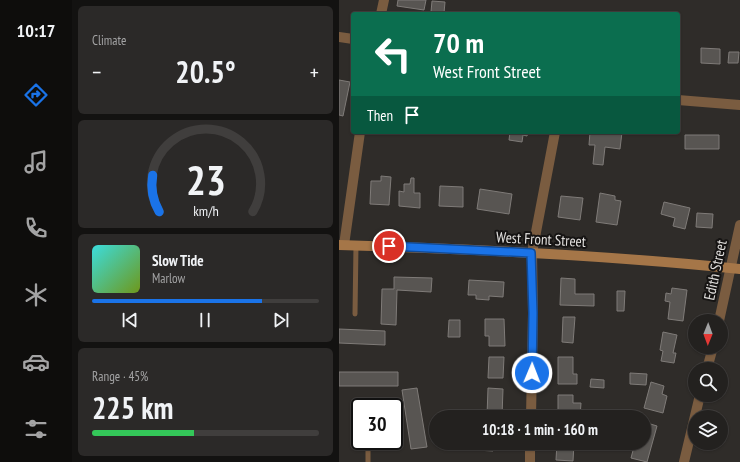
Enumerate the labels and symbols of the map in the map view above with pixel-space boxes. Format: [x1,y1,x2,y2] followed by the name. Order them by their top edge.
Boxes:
[496,227,586,251] street label: West Front Street
[372,229,406,263] pin
[699,238,731,302] street label: Edith Street
[688,314,728,354] north arrow
[511,352,553,394] position arrow
[351,398,403,450] speed limit sign: 30

